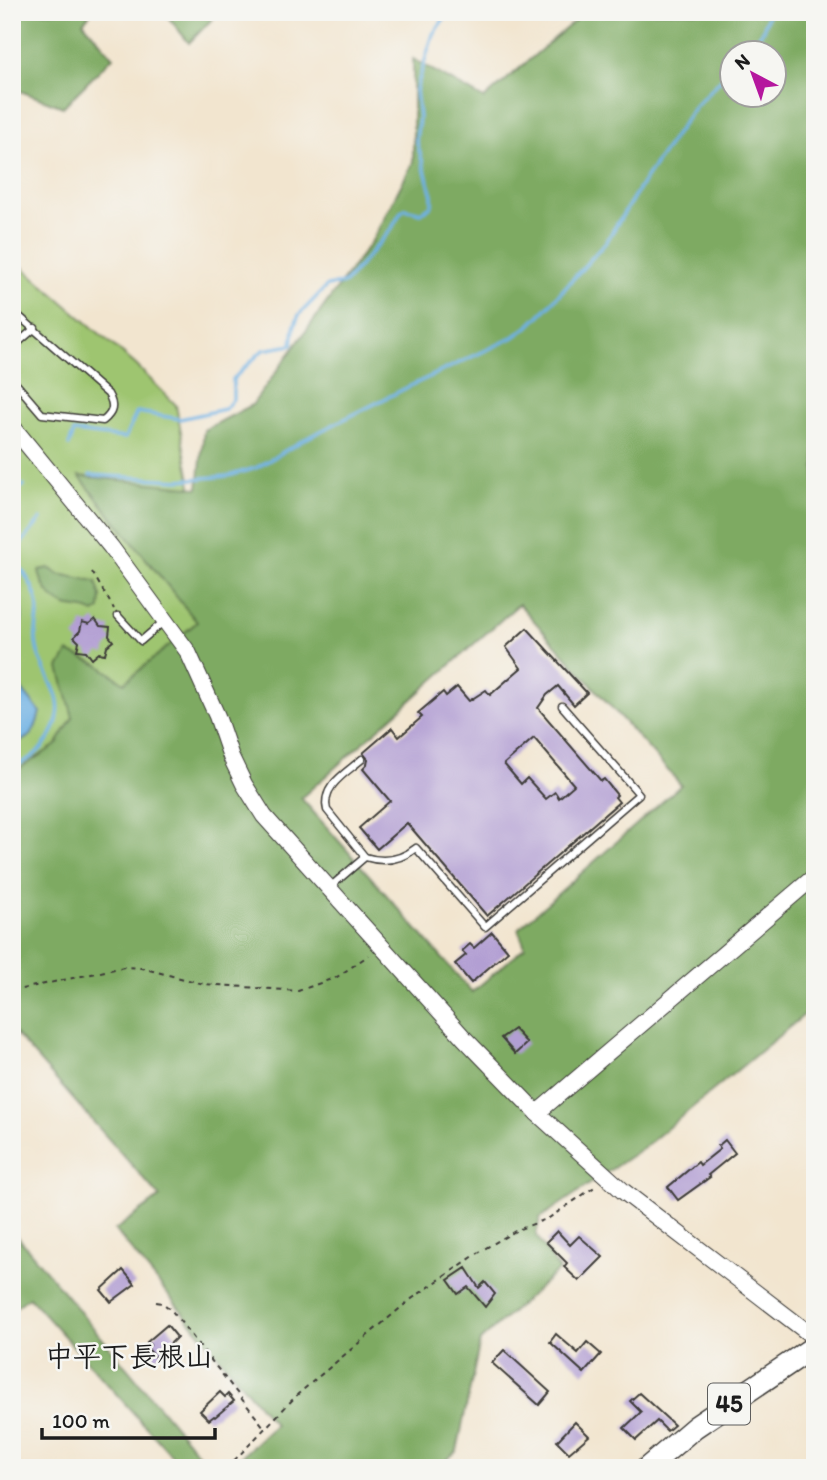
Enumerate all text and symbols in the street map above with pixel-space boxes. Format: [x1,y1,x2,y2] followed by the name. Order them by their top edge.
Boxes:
[718,38,788,108] north arrow
[730,49,755,74] text: N
[45,1339,213,1373] district label: 中平下長根山
[708,1384,750,1424] road number: 45
[42,1396,215,1440] scale bar
[52,1408,110,1433] text: 100 m

